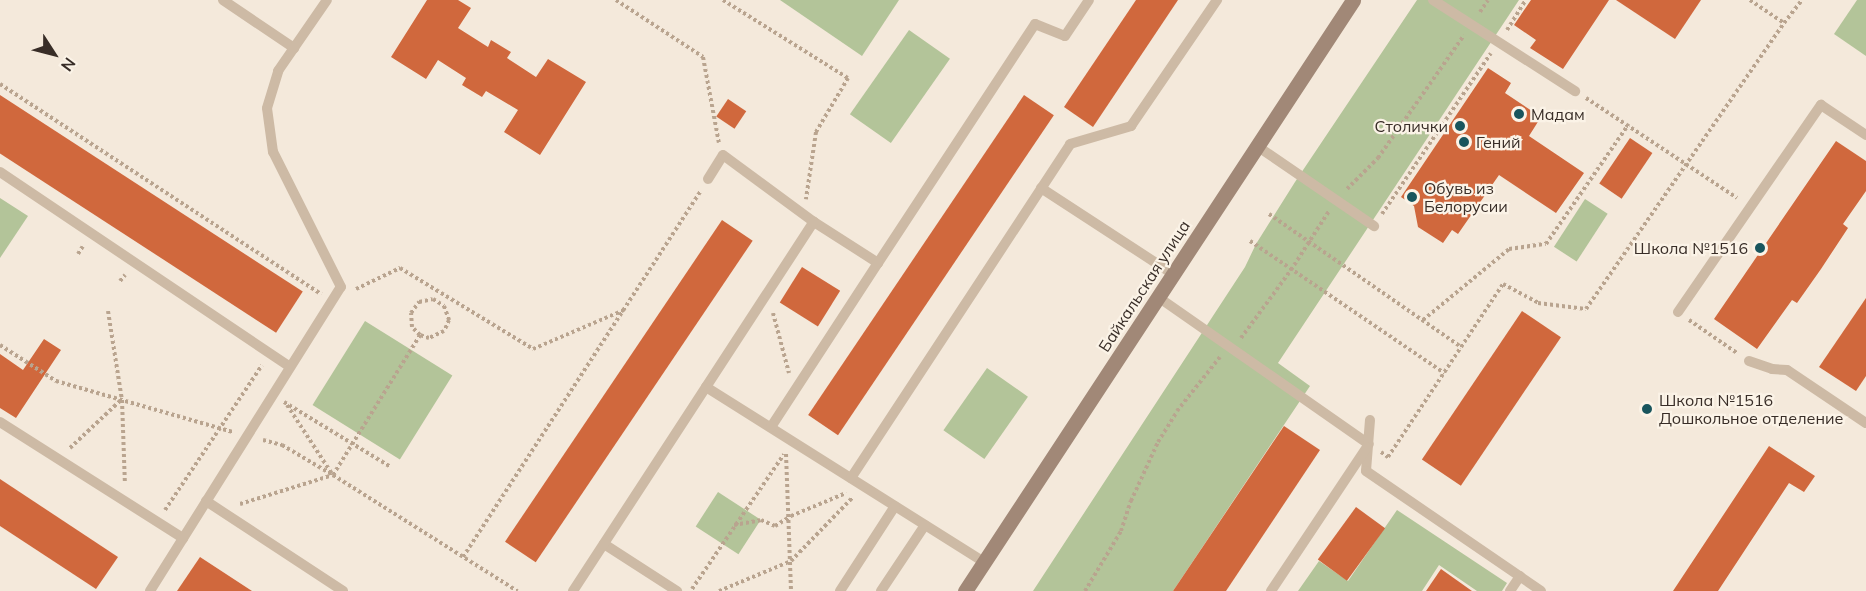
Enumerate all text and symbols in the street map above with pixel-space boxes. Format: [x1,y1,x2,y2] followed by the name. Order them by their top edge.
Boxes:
[24,24,84,84] north arrow
[57,54,80,75] text: N
[1531,104,1585,124] place label: Мадам
[1512,107,1526,121] marker: Мадам
[1375,116,1448,136] place label: Столички
[1453,119,1467,133] marker: Столички
[1476,132,1520,152] place label: Гений
[1457,135,1471,149] marker: Гений
[1424,178,1508,216] place label: Обувь из Белорусии
[1405,190,1419,204] marker: Обувь из Белорусии
[1094,217,1194,355] street label: Байкальская улица
[1634,238,1748,258] place label: Школа №1516
[1753,241,1767,255] marker: Школа №1516
[1659,390,1843,428] place label: Школа №1516 Дошкольное отделение
[1640,402,1654,416] marker: Школа №1516 Дошкольное отделение

